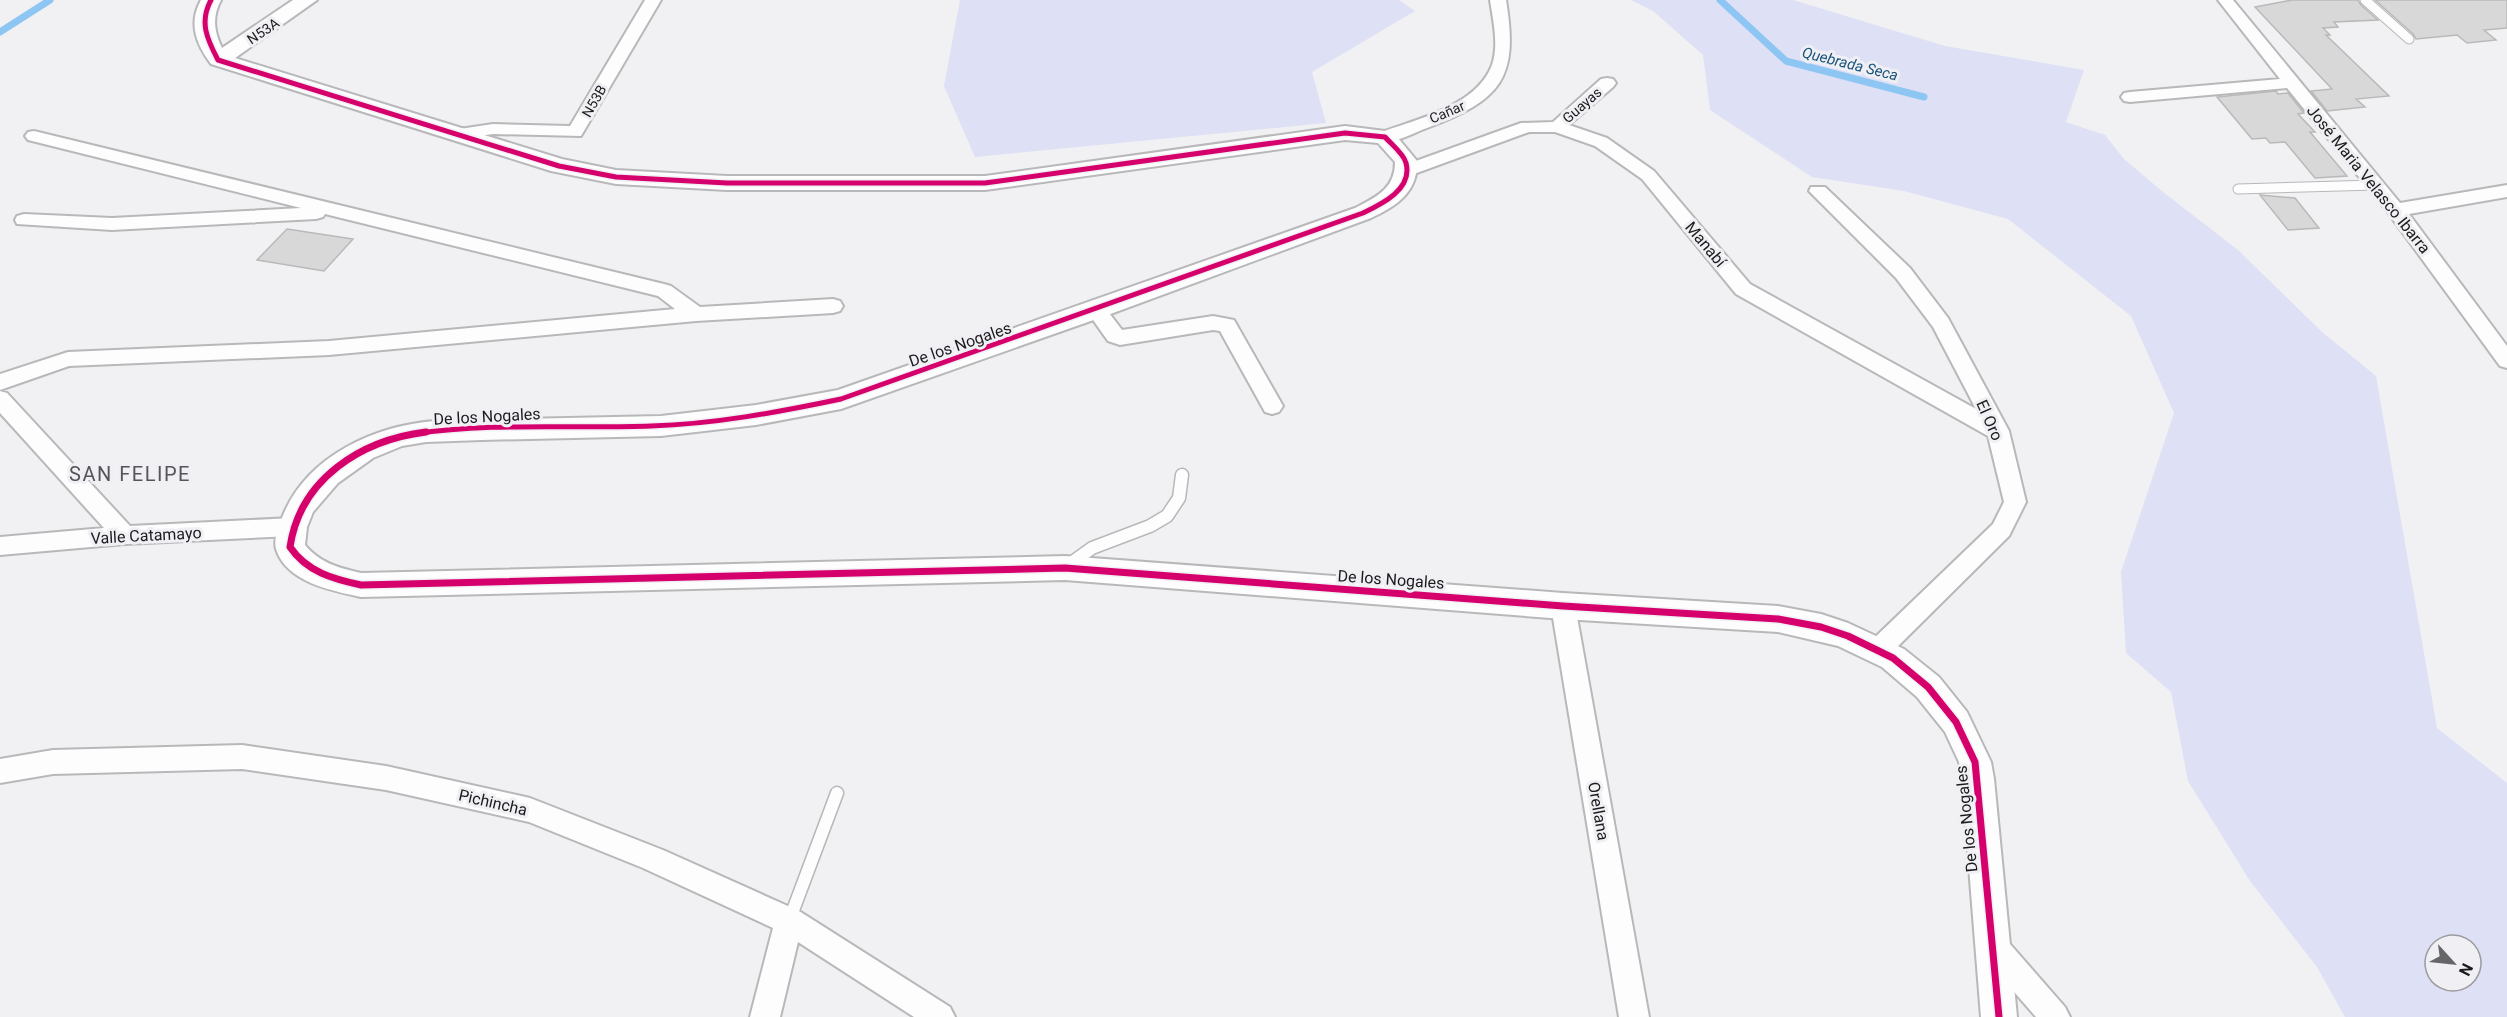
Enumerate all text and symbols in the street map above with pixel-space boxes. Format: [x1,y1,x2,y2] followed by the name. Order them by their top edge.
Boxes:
[244,15,282,47] street label: N53A
[1800,43,1900,85] water label: Quebrada Seca
[578,82,610,120] street label: N53B
[1559,84,1605,126] street label: Guayas
[1427,97,1467,127] street label: Cañar
[2303,101,2434,257] street label: José Maria Velasco Ibarra
[1681,218,1731,272] street label: Manabí
[906,318,1014,371] street label: De los Nogales
[1972,397,2007,443] street label: El Oro
[433,404,541,429] street label: De los Nogales
[69,462,191,486] district label: SAN FELIPE
[90,523,202,548] street label: Valle Catamayo
[1337,566,1445,593] street label: De los Nogales
[1951,765,1982,873] street label: De los Nogales
[1584,780,1613,842] street label: Orellana
[457,785,529,820] street label: Pichincha
[2423,933,2483,993] north arrow
[2455,960,2477,979] text: N

